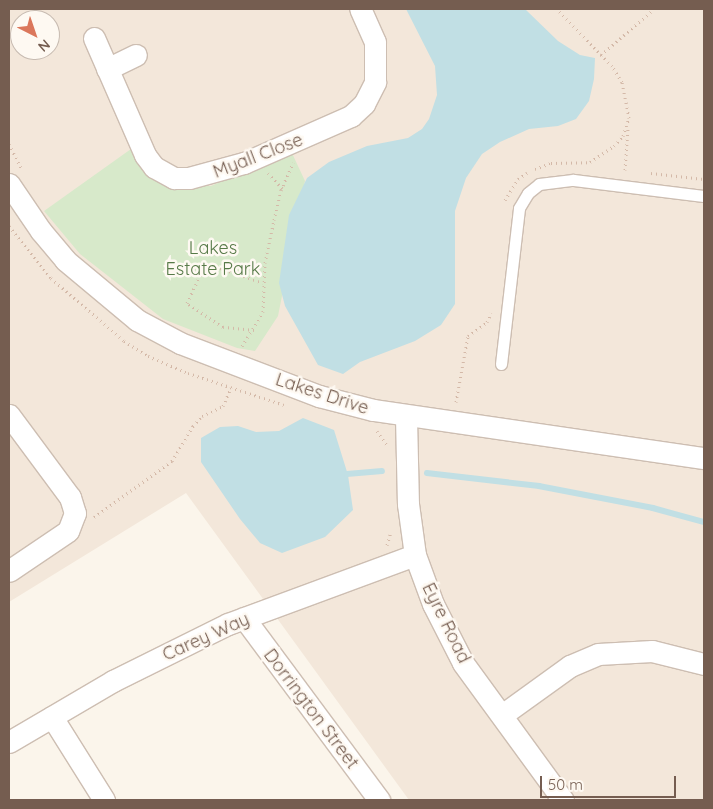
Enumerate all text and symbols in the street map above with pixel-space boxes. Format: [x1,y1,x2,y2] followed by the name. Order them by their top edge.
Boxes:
[10,10,60,60] north arrow
[34,35,54,56] text: N
[210,129,306,183] street label: Myall Close
[166,238,260,280] park label: Lakes Estate Park
[273,369,371,419] street label: Lakes Drive
[417,579,475,667] street label: Eyre Road
[159,608,253,666] street label: Carey Way
[259,645,363,773] street label: Dorrington Street
[543,766,679,798] scale bar
[548,775,583,794] text: 50 m

